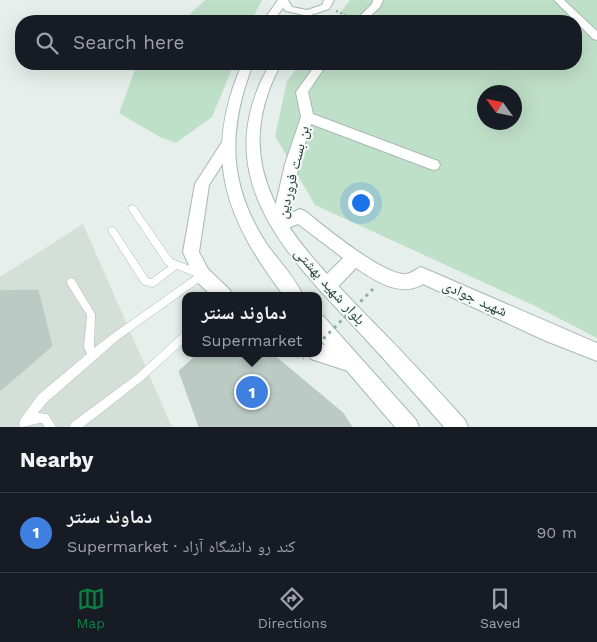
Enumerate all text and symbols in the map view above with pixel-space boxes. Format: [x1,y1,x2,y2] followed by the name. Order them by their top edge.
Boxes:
[15,15,582,70] search box
[33,29,61,57] icon: search
[73,31,184,54] text: Search here
[477,85,522,130] north arrow
[273,124,314,220] street label: بن بست فروردین
[348,190,374,216] your location
[290,244,369,329] street label: بلوار شهید بهشتی
[439,276,510,321] street label: شهید جوادی
[182,292,322,357] popup
[201,301,287,324] text: دماوند سنتر
[201,331,303,350] text: Supermarket
[236,373,268,411] pin: 1
[20,447,93,472] text: Nearby
[67,505,152,528] text: دماوند سنتر
[33,523,39,542] text: 1
[536,523,577,542] text: 90 m
[67,537,295,556] text: Supermarket · کند رو دانشگاه آزاد
[76,585,105,631] tab: Map
[258,585,327,631] tab: Directions
[480,585,521,631] tab: Saved

